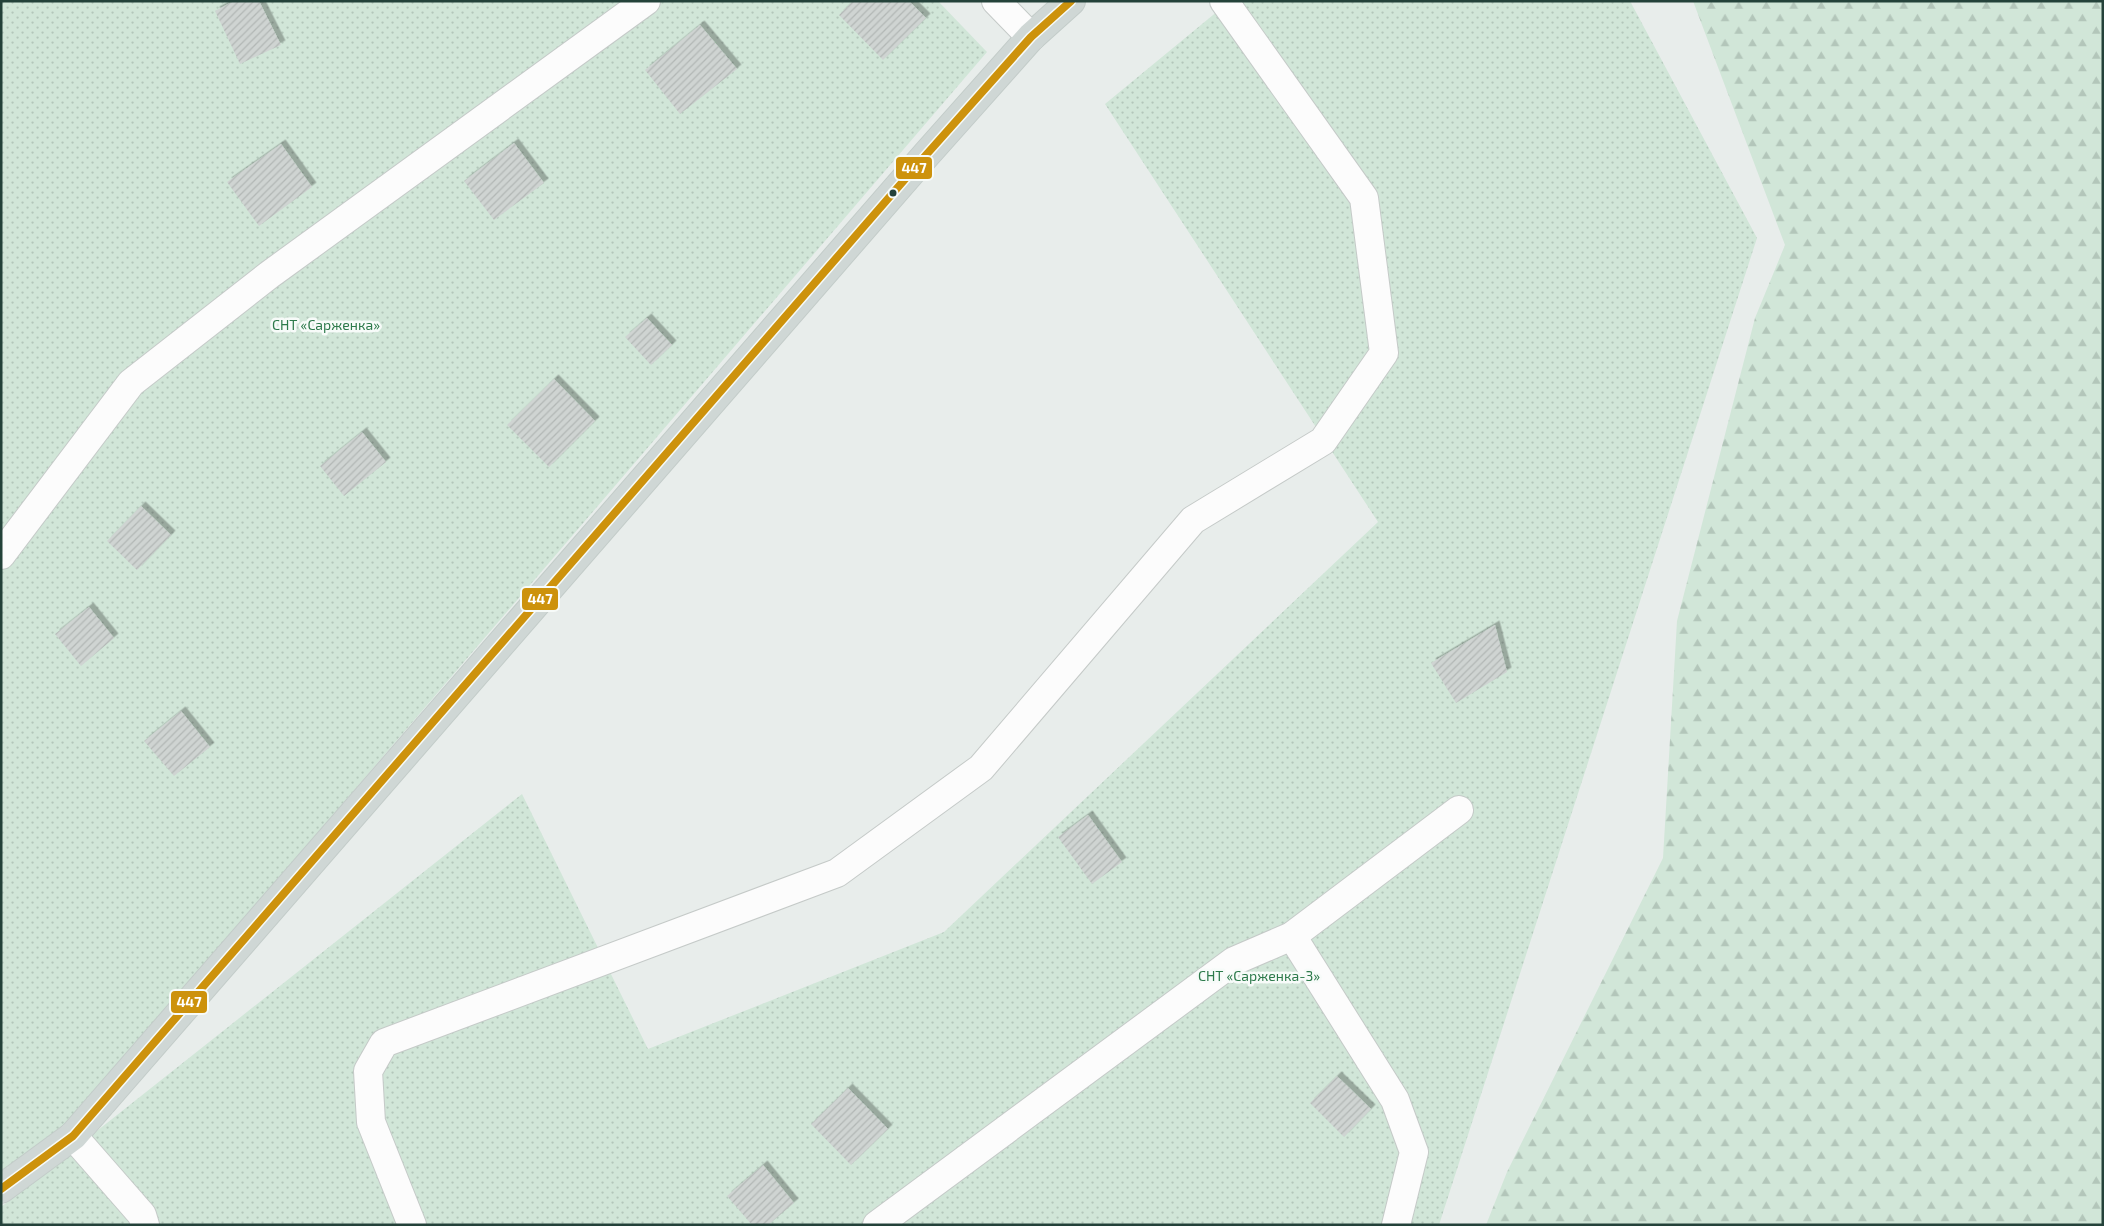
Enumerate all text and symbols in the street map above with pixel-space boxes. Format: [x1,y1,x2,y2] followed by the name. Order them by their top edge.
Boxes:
[895,156,933,180] line badge: 447
[901,159,927,176] text: 447
[888,188,898,198] unlabelled marker
[272,316,380,333] park label: СНТ «Сарженка»
[521,587,559,611] line badge: 447
[527,590,553,607] text: 447
[1198,967,1320,984] park label: СНТ «Сарженка-3»
[170,990,208,1014] line badge: 447
[176,993,202,1010] text: 447

